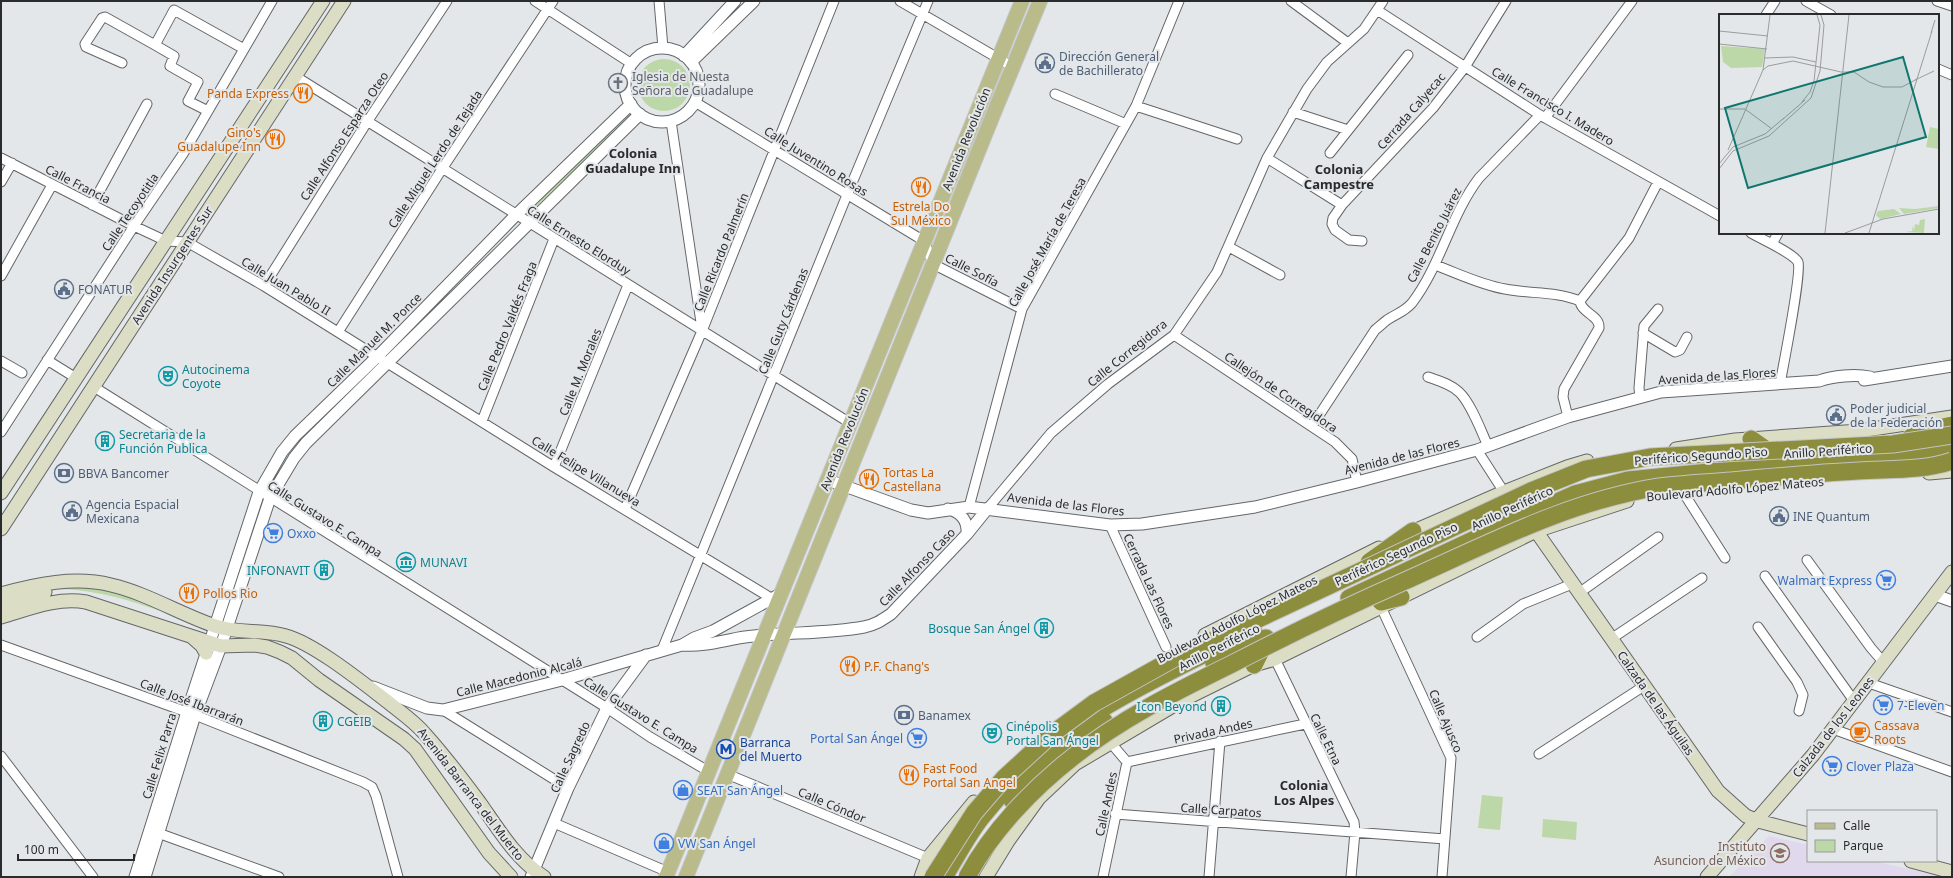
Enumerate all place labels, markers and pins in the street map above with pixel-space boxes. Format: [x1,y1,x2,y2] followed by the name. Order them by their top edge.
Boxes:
[1059,48,1159,79] place label: Dirección General de Bachillerato
[1034,52,1056,74] public building icon: Dirección General de Bachillerato
[632,68,754,99] place label: Iglesia de Nuesta Señora de Guadalupe
[607,72,629,94] church icon: Iglesia de Nuesta Señora de Guadalupe
[292,82,314,104] restaurant icon: Panda Express
[207,85,289,102] place label: Panda Express
[177,124,261,155] place label: Gino's Guadalupe Inn
[264,128,286,150] restaurant icon: Gino's Guadalupe Inn
[910,176,932,198] restaurant icon: Estrela Do Sul México
[891,198,951,229] place label: Estrela Do Sul México
[53,278,75,300] public building icon: FONATUR
[78,281,133,298] place label: FONATUR
[182,361,250,392] place label: Autocinema Coyote
[157,365,179,387] theatre icon: Autocinema Coyote
[1850,400,1942,431] place label: Poder judicial de la Federación
[1825,404,1847,426] public building icon: Poder judicial de la Federación
[119,426,207,457] place label: Secretaria de la Función Publica
[94,430,116,452] building icon: Secretaria de la Función Publica
[53,462,75,484] bank icon: BBVA Bancomer
[883,464,941,495] place label: Tortas La Castellana
[78,465,169,482] place label: BBVA Bancomer
[858,468,880,490] restaurant icon: Tortas La Castellana
[86,496,179,527] place label: Agencia Espacial Mexicana
[61,500,83,522] public building icon: Agencia Espacial Mexicana
[1768,505,1790,527] public building icon: INE Quantum
[1793,508,1870,525] place label: INE Quantum
[262,522,284,544] supermarket icon: Oxxo
[287,525,316,542] place label: Oxxo
[395,551,417,573] museum icon: MUNAVI
[420,554,467,571] place label: MUNAVI
[313,559,335,581] building icon: INFONAVIT
[247,562,310,579] place label: INFONAVIT
[1875,569,1897,591] supermarket icon: Walmart Express
[1778,572,1872,589] place label: Walmart Express
[178,582,200,604] restaurant icon: Pollos Rio
[203,585,258,602] place label: Pollos Rio
[1033,617,1055,639] building icon: Bosque San Ángel
[928,620,1030,637] place label: Bosque San Ángel
[839,655,861,677] restaurant icon: P.F. Chang's
[864,658,930,675] place label: P.F. Chang's
[1872,694,1894,716] supermarket icon: 7-Eleven
[1210,695,1232,717] building icon: Icon Beyond
[1897,697,1944,714] place label: 7-Eleven
[1137,698,1207,715] place label: Icon Beyond
[893,704,915,726] bank icon: Banamex
[918,707,971,724] place label: Banamex
[312,710,334,732] building icon: CGEIB
[337,713,372,730] place label: CGEIB
[1874,717,1919,748] place label: Cassava Roots
[1006,718,1099,749] place label: Cinépolis Portal San Ángel
[1849,721,1871,743] cafe icon: Cassava Roots
[981,722,1003,744] theatre icon: Cinépolis Portal San Ángel
[906,727,928,749] supermarket icon: Portal San Ángel
[810,730,903,747] place label: Portal San Ángel
[740,734,802,765] place label: Barranca del Muerto
[715,738,737,760] metro station icon: Barranca del Muerto
[1821,755,1843,777] supermarket icon: Clover Plaza
[1846,758,1914,775] place label: Clover Plaza
[923,760,1016,791] place label: Fast Food Portal San Angel
[898,764,920,786] restaurant icon: Fast Food Portal San Angel
[672,779,694,801] shop icon: SEAT San Ángel
[697,782,783,799] place label: SEAT San Ángel
[653,832,675,854] shop icon: VW San Ángel
[678,835,756,852] place label: VW San Ángel
[1654,838,1766,869] place label: Instituto Asuncion de México
[1769,842,1791,864] school or university icon: Instituto Asuncion de México

